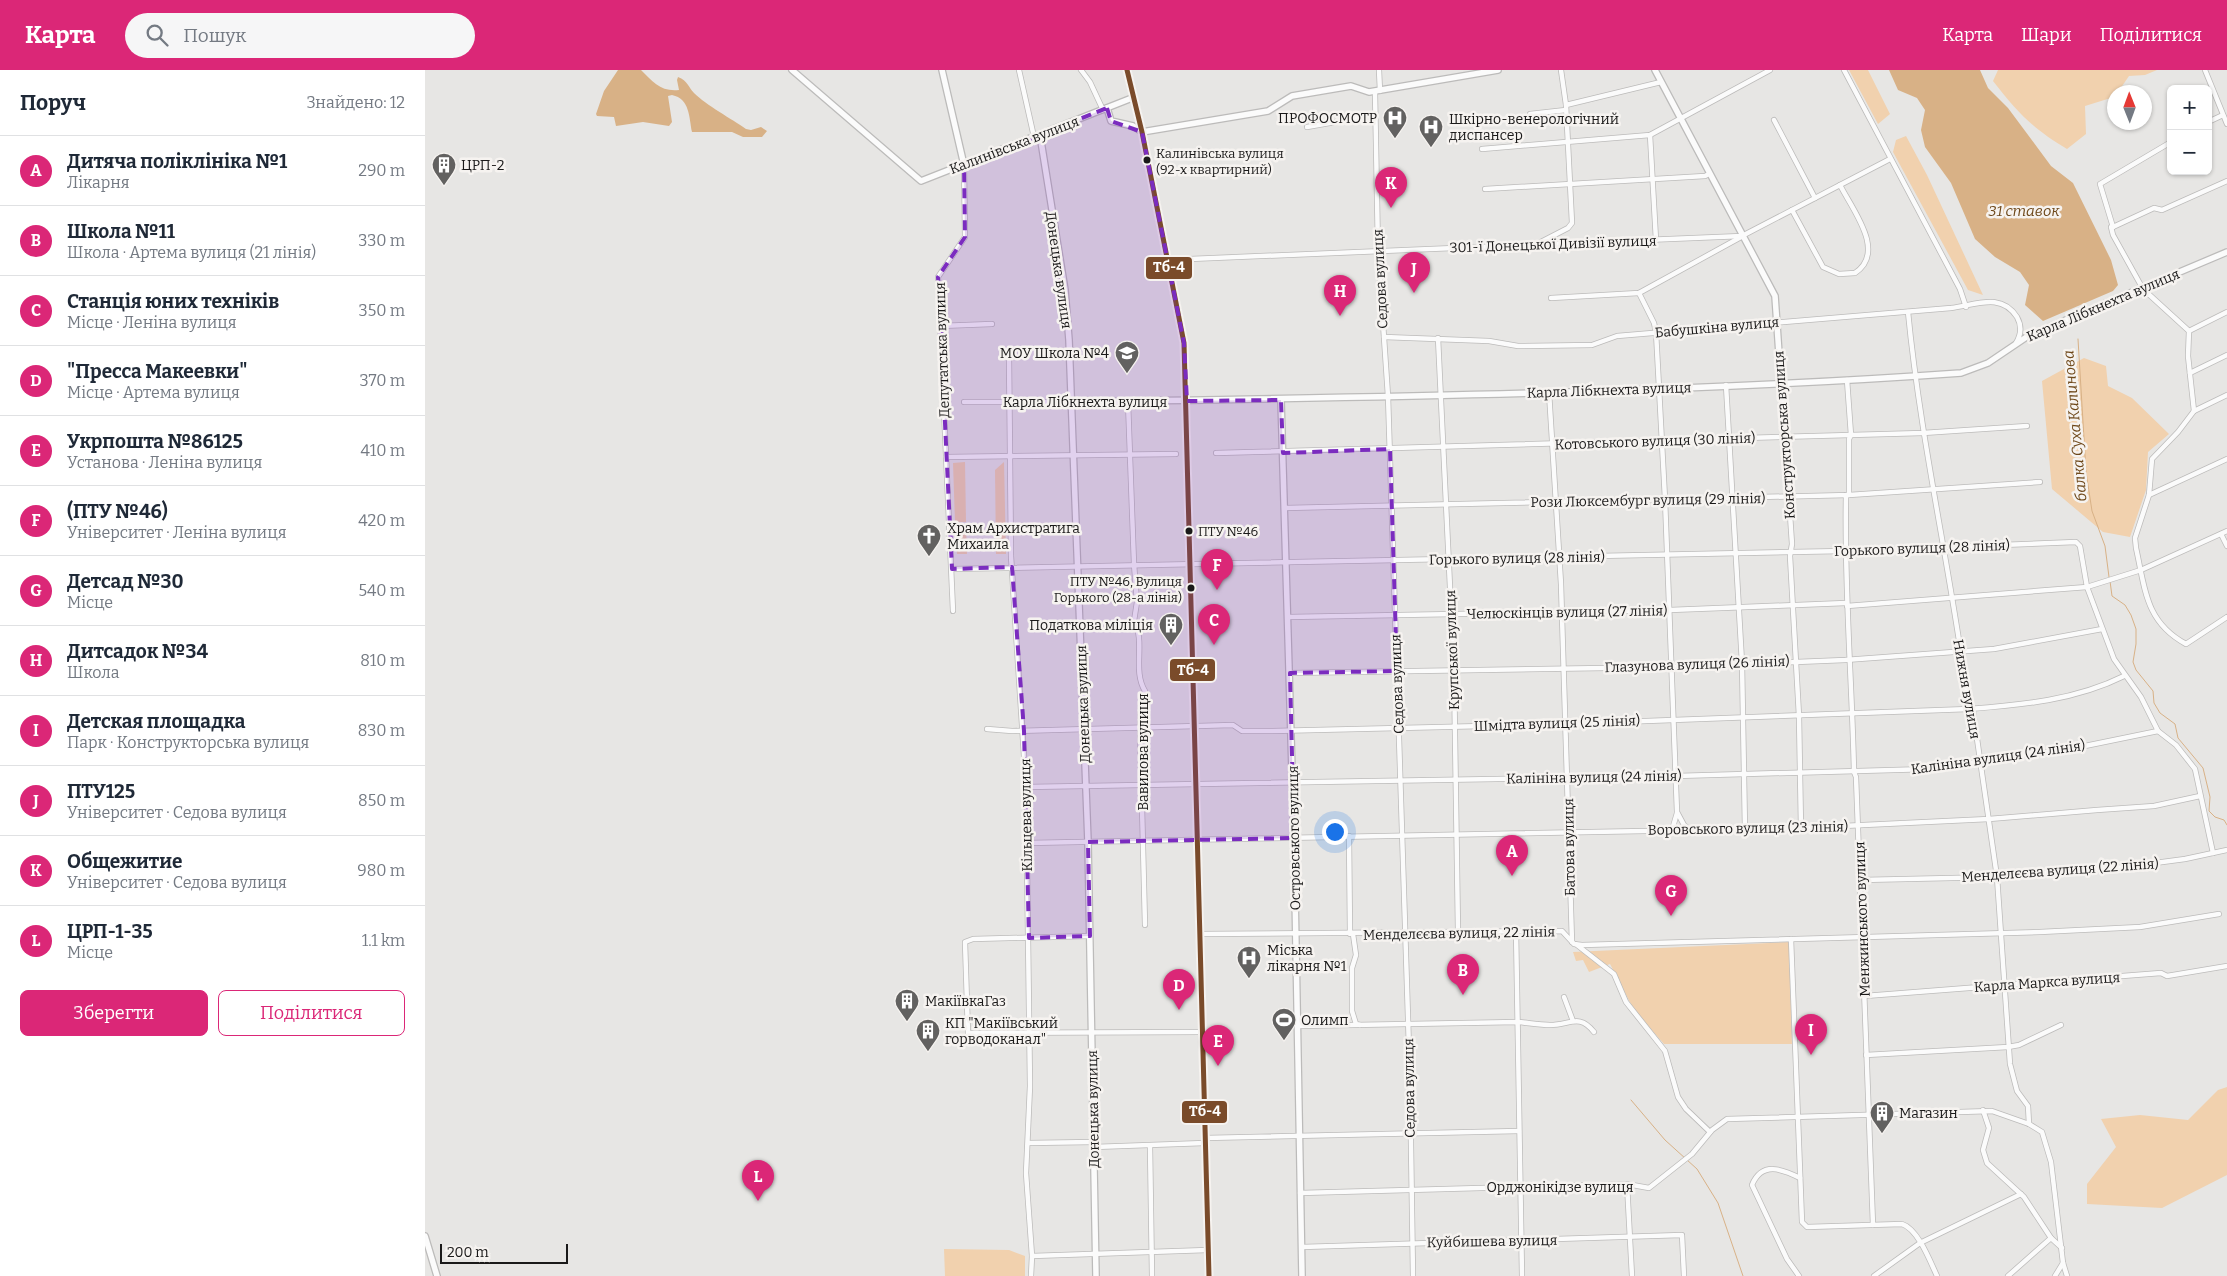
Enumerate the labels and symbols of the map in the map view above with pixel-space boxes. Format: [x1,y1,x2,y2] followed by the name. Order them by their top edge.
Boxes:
[2107,85,2152,130] north arrow
[1382,105,1408,139] hospital icon: ПРОФОСМОТР
[1278,110,1377,127] place label: ПРОФОСМОТР
[1449,111,1619,144] place label: Шкірно-венерологічний диспансер
[947,113,1082,178] street label: Калинівська вулиця
[1418,114,1444,148] hospital icon: Шкірно-венерологічний диспансер
[1156,146,1284,177] place label: Калинівська вулиця (92-х квартирний)
[431,152,457,186] building icon: ЦРП-2
[1142,155,1152,165] marker: Калинівська вулиця (92-х квартирний)
[461,157,504,174] place label: ЦРП-2
[1375,167,1407,208] pin: K
[1988,202,2060,220] water label: 31 ставок
[1042,210,1075,330] street label: Донецька вулиця
[1369,228,1392,329] street label: Седова вулиця
[1449,232,1657,257] street label: 301-ї Донецької Дивізії вулиця
[1398,252,1430,293] pin: J
[1145,256,1193,280] line badge: Тб-4
[1153,259,1185,276] text: Тб-4
[2024,265,2182,345] street label: Карла Лібкнехта вулиця
[1324,275,1356,316] pin: H
[932,282,953,418] street label: Депутатська вулиця
[1654,314,1780,341] street label: Бабушкіна вулиця
[1114,340,1140,374] school or university icon: МОУ Школа №4
[1000,345,1109,362] place label: МОУ Школа №4
[2059,349,2091,503] water label: балка Суха Калинова
[1770,350,1799,520] street label: Конструкторська вулиця
[1526,379,1692,402] street label: Карла Лібкнехта вулиця
[1003,394,1168,411] street label: Карла Лібкнехта вулиця
[1554,430,1756,453] street label: Котовського вулиця (30 лiнiя)
[1530,490,1766,511] street label: Рози Люксембург вулиця (29 лiнiя)
[947,520,1080,553] place label: Храм Архистратига Михаила
[916,523,942,557] church icon: Храм Архистратига Михаила
[1198,524,1259,539] place label: ПТУ №46
[1184,526,1194,536] marker: ПТУ №46
[1834,537,2010,560] street label: Горького вулиця (28 лiнiя)
[1429,548,1605,569] street label: Горького вулиця (28 лiнiя)
[1201,549,1233,590] pin: F
[1054,574,1182,605] place label: ПТУ №46, Вулиця Горького (28-а лінія)
[1186,583,1196,593] marker: ПТУ №46, Вулиця Горького (28-а лінія)
[1442,589,1463,710] street label: Крупської вулиця
[1467,602,1668,623] street label: Челюскінців вулиця (27 лiнiя)
[1198,604,1230,645] pin: C
[1158,612,1184,646] building icon: Податкова міліція
[1029,617,1153,634] place label: Податкова міліція
[1387,634,1408,734] street label: Седова вулиця
[1949,638,1984,741] street label: Нижня вулиця
[1073,644,1094,763] street label: Донецька вулиця
[1604,653,1790,676] street label: Глазунова вулиця (26 лiнiя)
[1169,658,1216,682] line badge: Тб-4
[1177,662,1209,679] text: Тб-4
[1135,693,1152,811] street label: Вавилова вулиця
[1473,712,1641,735] street label: Шмідта вулиця (25 лiнiя)
[1910,737,2086,778] street label: Калініна вулиця (24 лiнiя)
[1017,758,1036,872] street label: Кільцева вулиця
[1285,765,1304,910] street label: Островського вулиця
[1506,767,1682,788] street label: Калініна вулиця (24 лiнiя)
[1560,798,1579,896] street label: Батова вулиця
[1648,818,1848,839] street label: Воровського вулиця (23 лiнiя)
[1322,819,1348,845] your location
[1496,835,1528,876] pin: A
[1851,841,1874,997] street label: Менжинського вулиця
[1961,855,2159,886] street label: Менделєєва вулиця (22 лiнiя)
[1655,875,1687,916] pin: G
[1363,923,1556,944] street label: Менделєєва вулиця, 22 лінія
[1267,942,1347,975] place label: Міська лікарня №1
[1236,945,1262,979] hospital icon: Міська лікарня №1
[1447,954,1479,995] pin: B
[1163,969,1195,1010] pin: D
[1973,969,2121,996] street label: Карла Маркса вулиця
[894,988,920,1022] building icon: МакіївкаГаз
[925,993,1006,1010] place label: МакіївкаГаз
[1271,1007,1297,1041] sports icon: Олимп
[1301,1012,1348,1029] place label: Олимп
[1795,1014,1827,1055] pin: I
[945,1015,1058,1048] place label: КП "Макіївський горводоканал"
[915,1018,941,1052] building icon: КП "Макіївський горводоканал"
[1202,1025,1234,1066] pin: E
[1400,1038,1419,1138] street label: Седова вулиця
[1084,1050,1103,1168] street label: Донецька вулиця
[1181,1100,1228,1124] line badge: Тб-4
[1869,1100,1895,1134] building icon: Магазин
[1189,1103,1221,1120] text: Тб-4
[1899,1105,1958,1122] place label: Магазин
[742,1160,774,1201] pin: L
[1487,1179,1634,1196] street label: Орджонікідзе вулиця
[1426,1232,1558,1251] street label: Куйбишева вулиця
[440,1241,567,1264] scale bar

